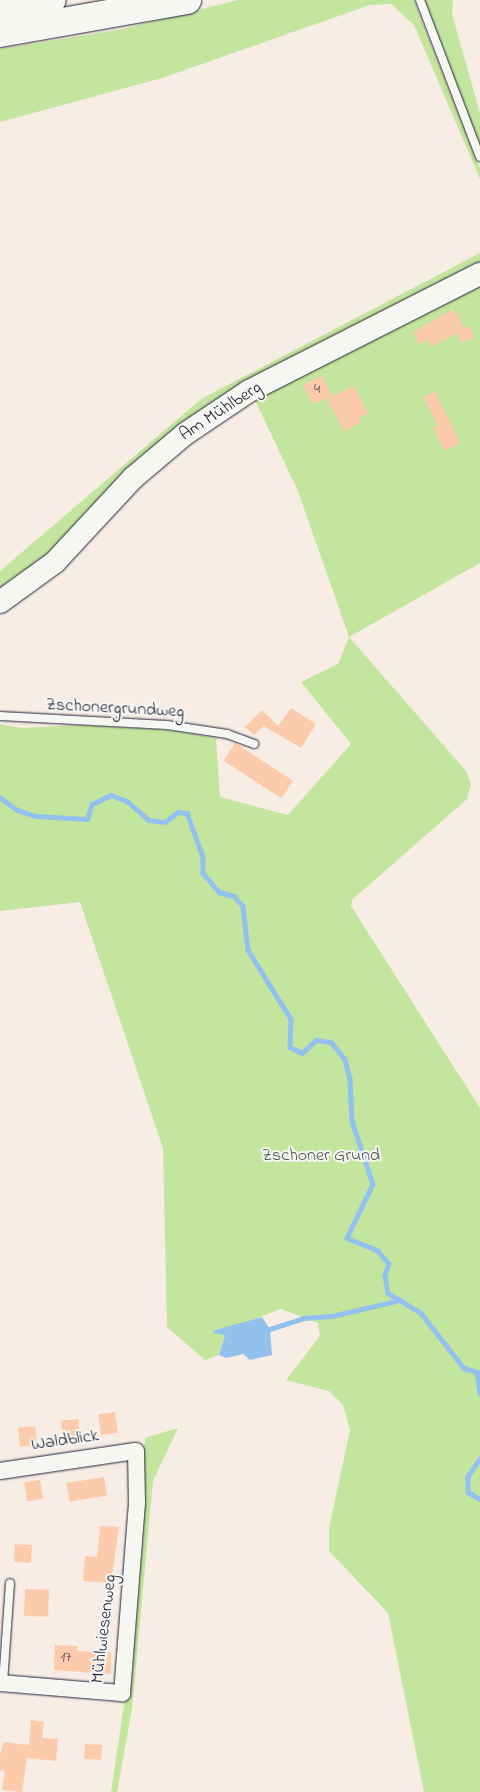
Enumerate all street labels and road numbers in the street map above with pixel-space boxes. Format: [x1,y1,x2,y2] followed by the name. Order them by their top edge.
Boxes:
[176,377,266,447] street label: Am Mühlberg
[45,695,185,723] street label: Zschonergrundweg
[30,1426,100,1456] street label: Waldblick
[88,1573,122,1685] street label: Mühlwiesenweg

